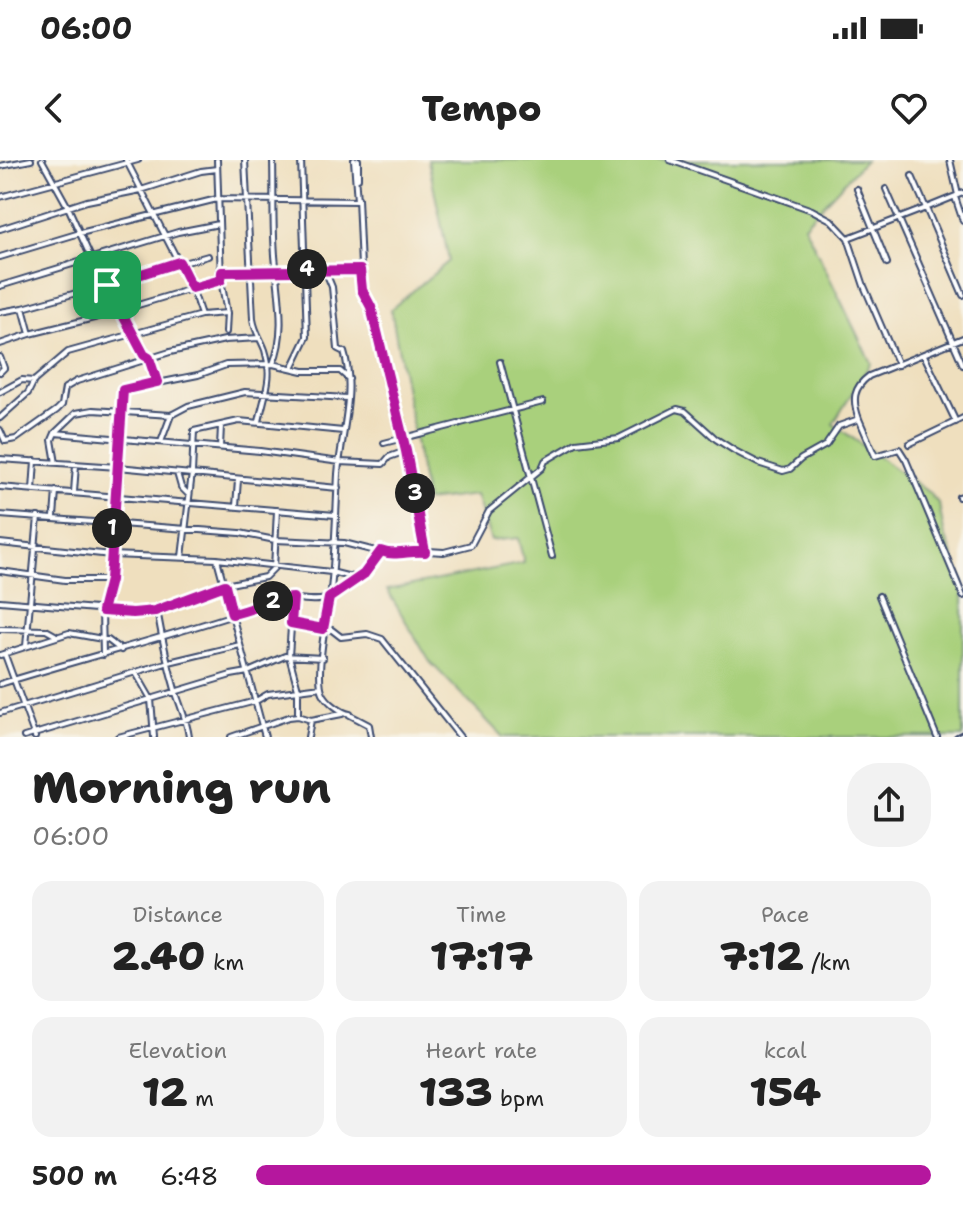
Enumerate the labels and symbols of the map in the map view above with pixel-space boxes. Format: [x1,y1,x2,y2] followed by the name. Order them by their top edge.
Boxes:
[287,249,327,289] pin: 4
[73,251,141,319] pin
[395,473,435,513] pin: 3
[92,508,132,548] pin: 1
[253,581,293,621] pin: 2

